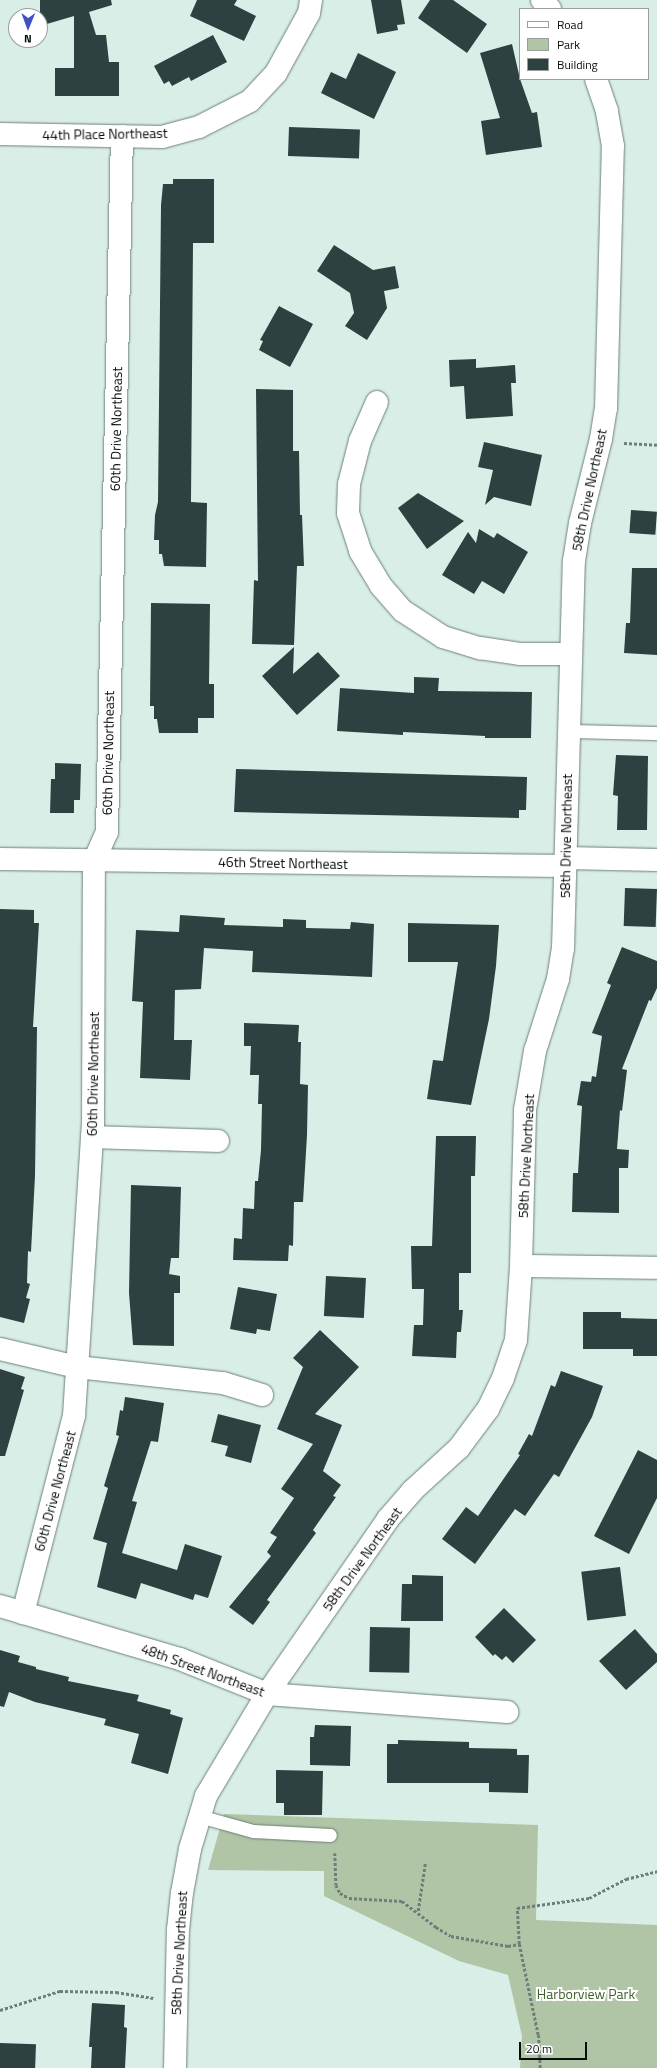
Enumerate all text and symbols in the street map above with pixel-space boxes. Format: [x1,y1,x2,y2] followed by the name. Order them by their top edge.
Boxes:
[8,8,48,48] north arrow
[519,8,649,80] legend
[557,15,583,34] text: Road
[24,31,32,47] text: N
[557,35,580,54] text: Park
[557,55,598,74] text: Building
[42,125,168,143] street label: 44th Place Northeast
[107,367,125,491] street label: 60th Drive Northeast
[568,427,610,553] street label: 58th Drive Northeast
[99,691,117,815] street label: 60th Drive Northeast
[557,774,575,898] street label: 58th Drive Northeast
[218,853,348,873] street label: 46th Street Northeast
[84,1012,102,1136] street label: 60th Drive Northeast
[514,1093,538,1219] street label: 58th Drive Northeast
[31,1429,79,1553] street label: 60th Drive Northeast
[319,1504,405,1614] street label: 58th Drive Northeast
[139,1640,267,1700] street label: 48th Street Northeast
[167,1890,191,2016] street label: 58th Drive Northeast
[537,1986,635,2002] park label: Harborview Park
[521,2034,589,2060] scale bar
[526,2039,552,2058] text: 20 m

